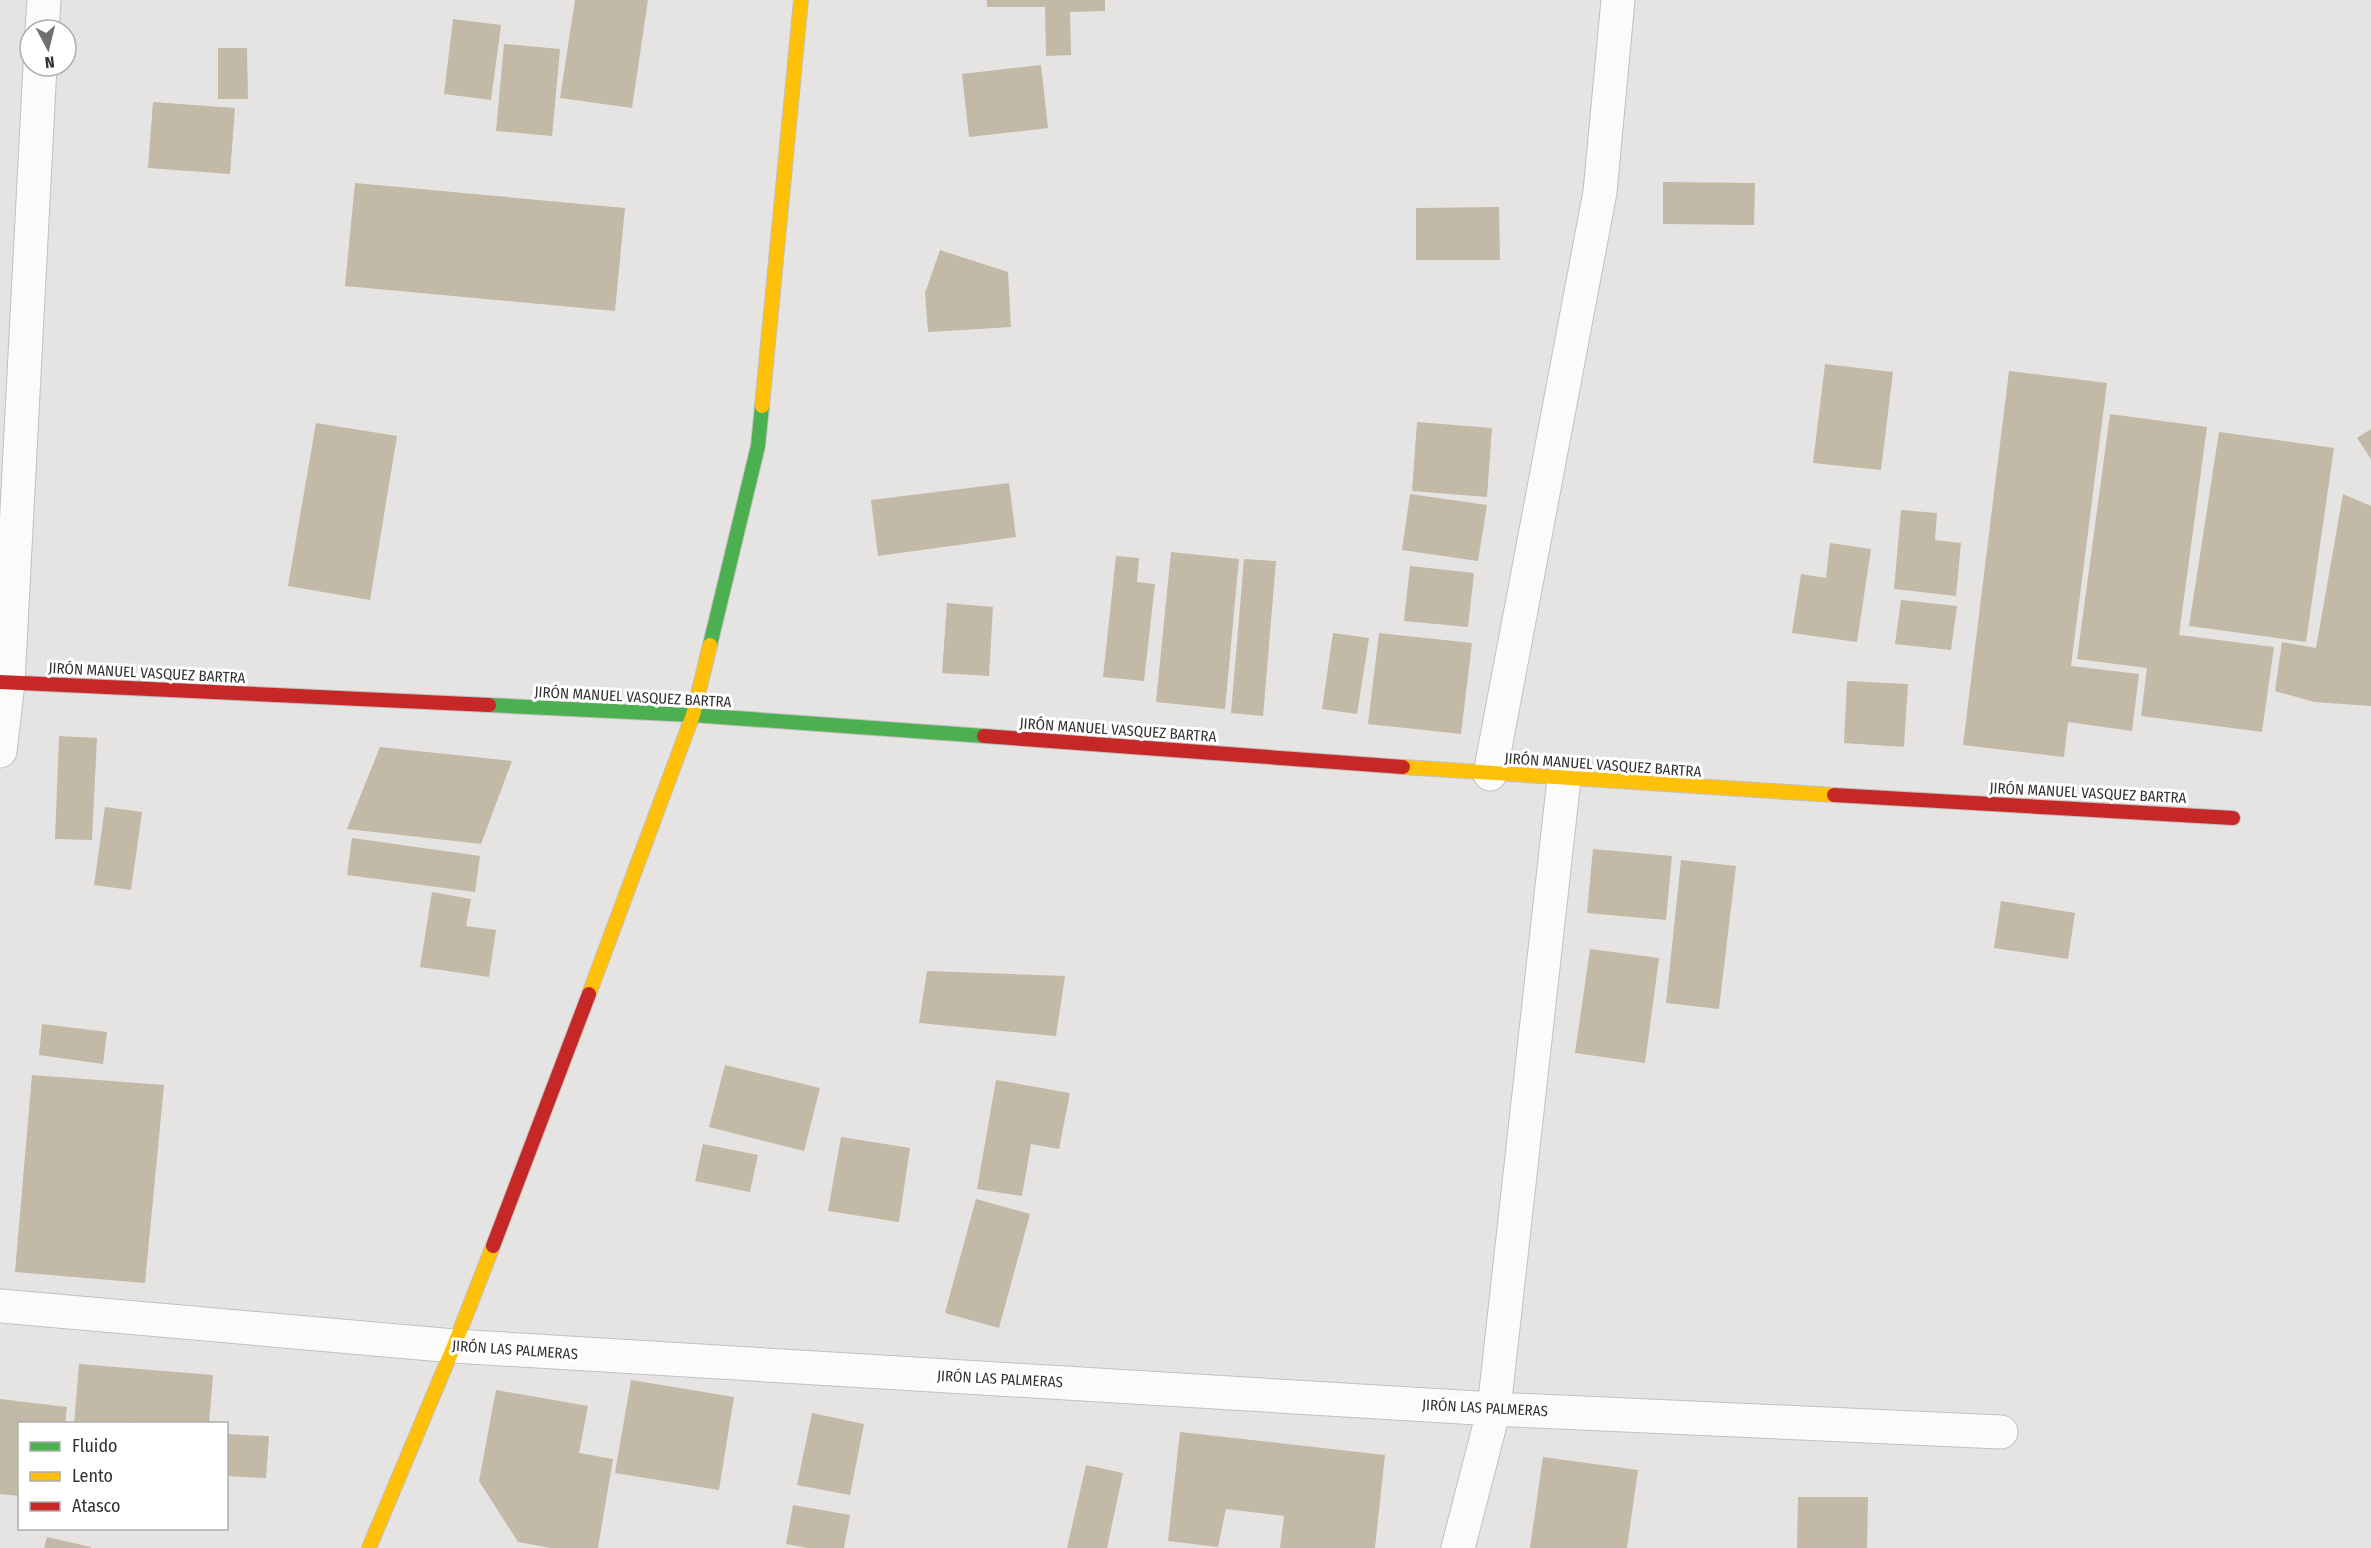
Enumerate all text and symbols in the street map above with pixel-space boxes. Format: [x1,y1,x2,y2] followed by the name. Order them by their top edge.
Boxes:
[18,18,78,78] north arrow
[44,52,56,72] text: N
[48,659,246,687] street label: JIRÓN MANUEL VASQUEZ BARTRA
[534,683,732,711] street label: JIRÓN MANUEL VASQUEZ BARTRA
[1019,714,1217,746] street label: JIRÓN MANUEL VASQUEZ BARTRA
[1504,749,1702,781] street label: JIRÓN MANUEL VASQUEZ BARTRA
[1989,779,2187,807] street label: JIRÓN MANUEL VASQUEZ BARTRA
[451,1337,579,1363] street label: JIRÓN LAS PALMERAS
[937,1367,1063,1391] street label: JIRÓN LAS PALMERAS
[1422,1396,1548,1420] street label: JIRÓN LAS PALMERAS
[18,1422,228,1530] legend
[72,1435,118,1457] text: Fluido
[72,1465,113,1487] text: Lento
[72,1495,120,1517] text: Atasco

